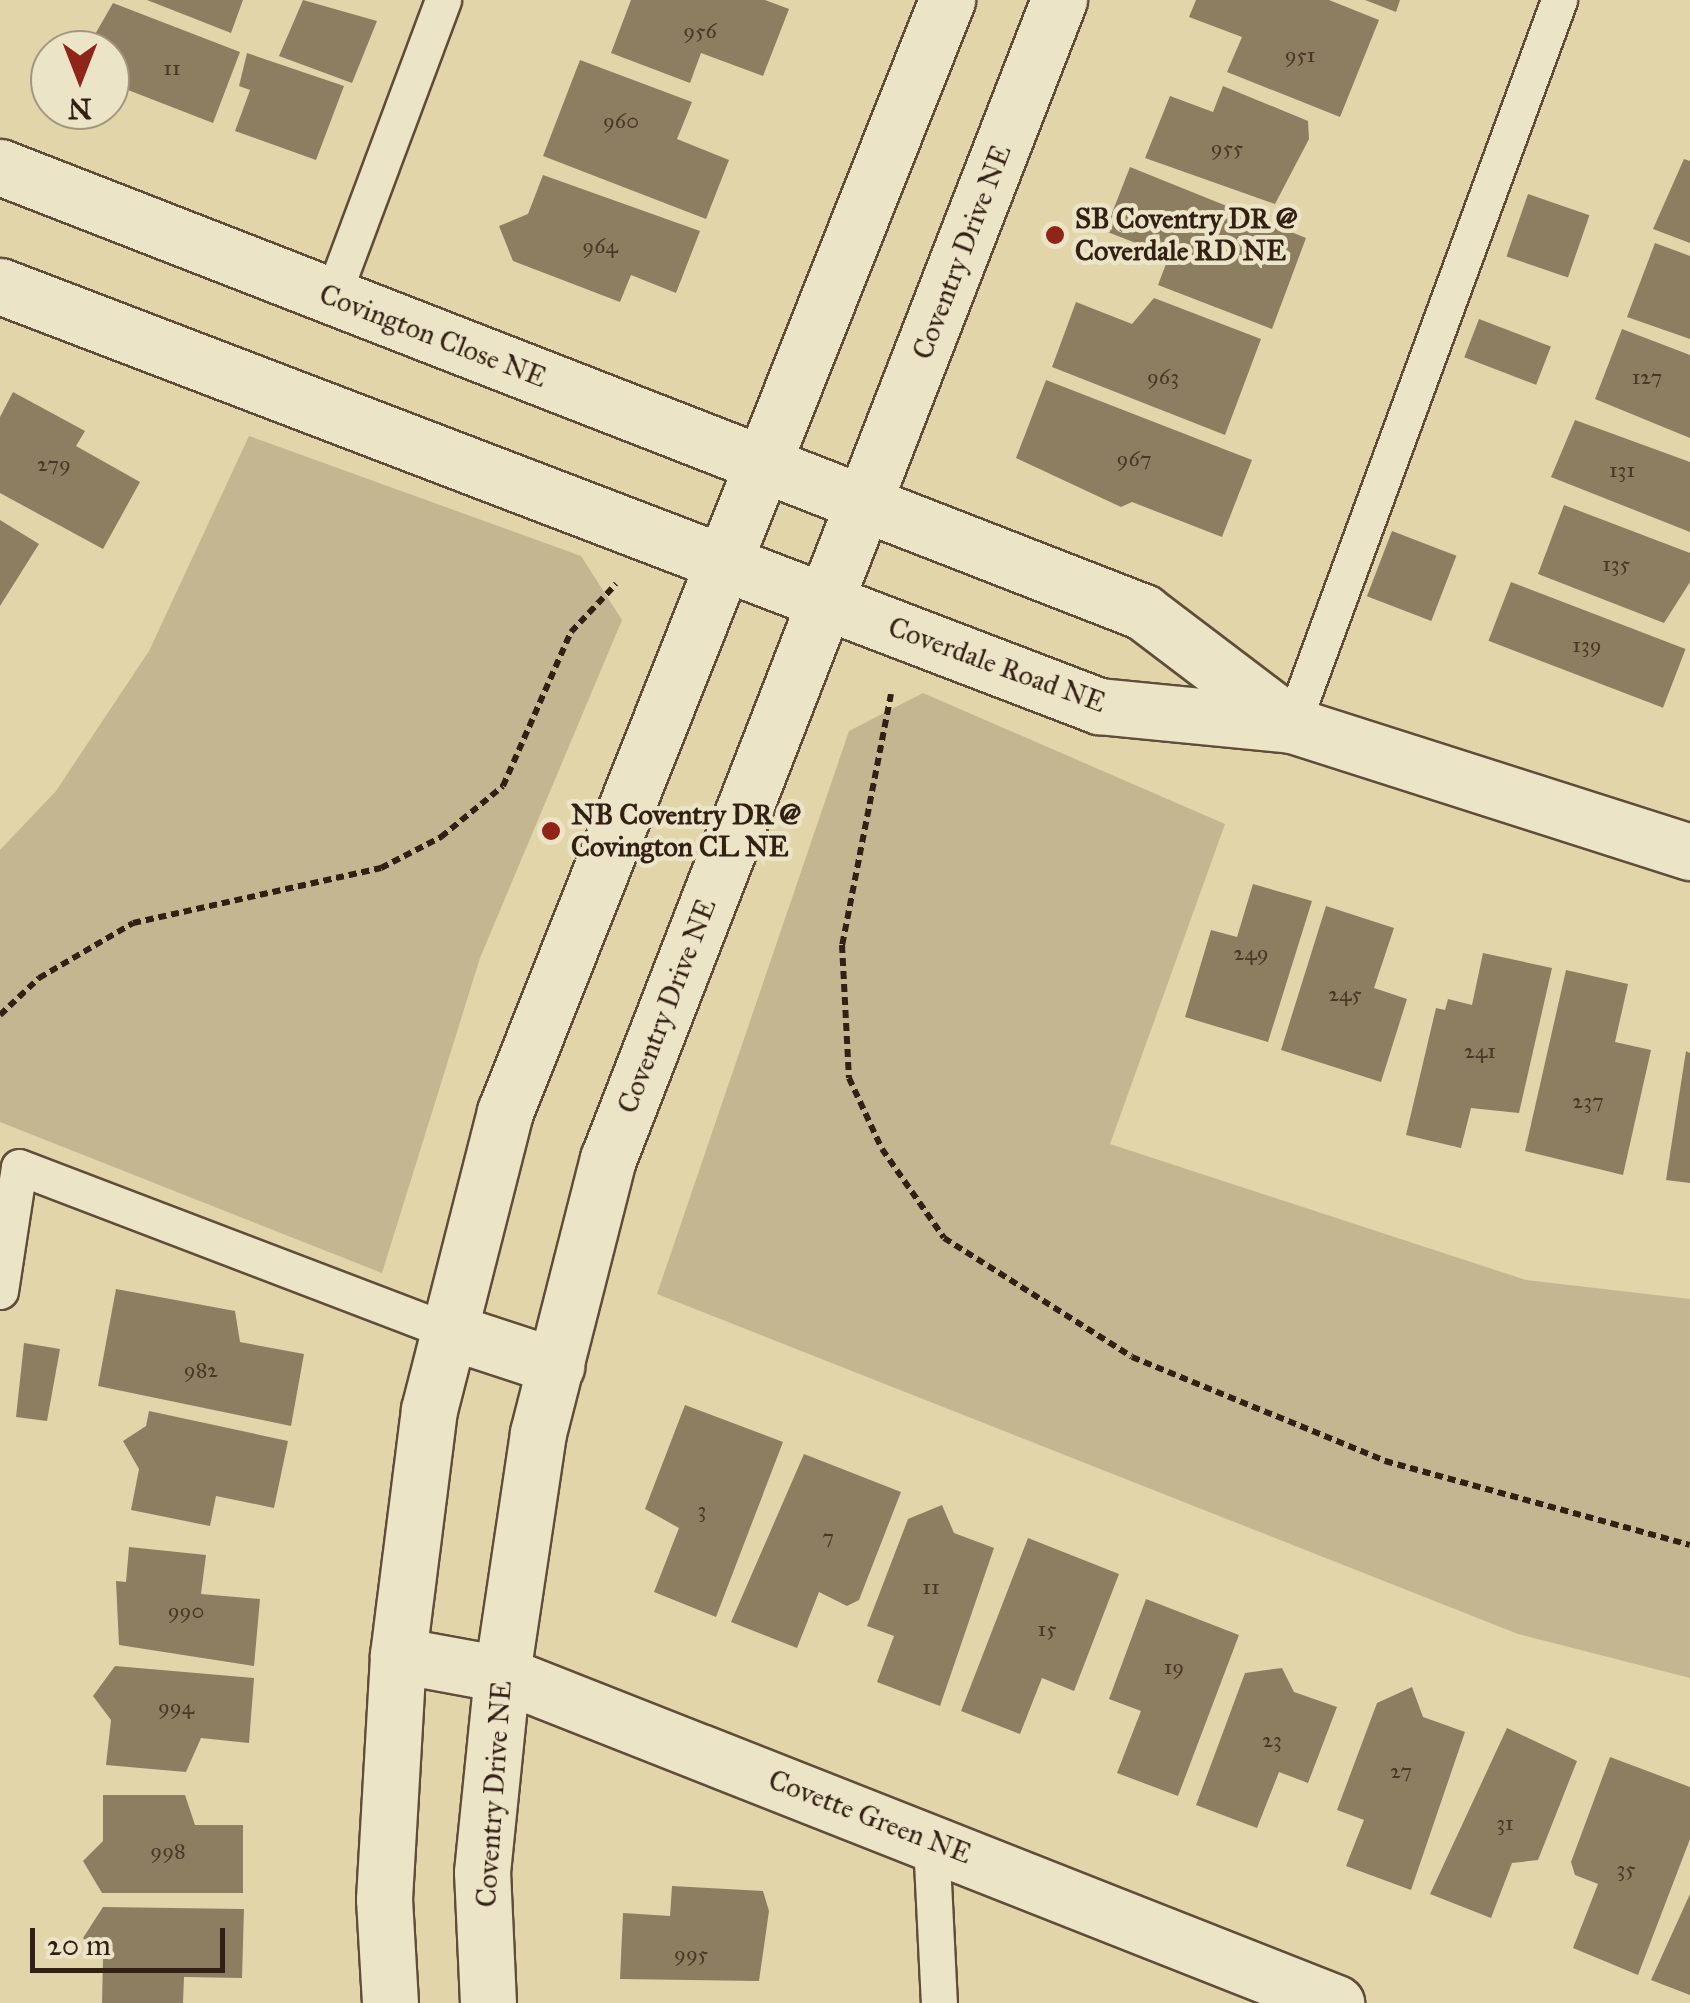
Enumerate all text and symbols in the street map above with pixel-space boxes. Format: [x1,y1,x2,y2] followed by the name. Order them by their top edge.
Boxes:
[683,18,717,44] house number: 956
[30,30,130,130] north arrow
[1285,42,1315,68] house number: 951
[163,55,181,81] house number: 11
[68,91,92,126] text: N
[603,108,639,134] house number: 960
[1211,135,1243,161] house number: 955
[906,140,1018,364] street label: Coventry Drive NE
[1075,202,1297,268] place label: SB Coventry DR @ Coverdale RD NE
[1044,224,1066,246] marker: SB Coventry DR @ Coverdale RD NE
[582,233,618,259] house number: 964
[315,277,551,395] street label: Covington Close NE
[1147,364,1179,390] house number: 963
[1632,364,1662,390] house number: 127
[1117,446,1151,472] house number: 967
[37,451,71,477] house number: 279
[1609,457,1635,483] house number: 131
[1602,551,1630,577] house number: 135
[884,610,1110,720] street label: Coverdale Road NE
[1572,632,1602,658] house number: 139
[571,798,801,864] place label: NB Coventry DR @ Covington CL NE
[540,820,562,842] marker: NB Coventry DR @ Covington CL NE
[611,894,723,1118] street label: Coventry Drive NE
[1234,940,1268,966] house number: 249
[1328,981,1362,1007] house number: 245
[1464,1038,1496,1064] house number: 241
[1572,1088,1604,1114] house number: 237
[184,1357,218,1383] house number: 982
[698,1497,706,1523] house number: 3
[822,1524,834,1550] house number: 7
[922,1574,940,1600] house number: 11
[168,1598,204,1624] house number: 990
[1038,1616,1056,1642] house number: 15
[1164,1654,1184,1680] house number: 19
[469,1680,519,1908] street label: Coventry Drive NE
[158,1694,194,1720] house number: 994
[1262,1727,1282,1753] house number: 23
[1390,1758,1412,1784] house number: 27
[764,1763,976,1871] street label: Covette Green NE
[1496,1810,1514,1836] house number: 31
[150,1838,186,1864] house number: 998
[1616,1856,1636,1882] house number: 35
[35,1908,230,1970] scale bar
[47,1927,111,1963] text: 20 m
[674,1941,708,1967] house number: 995

